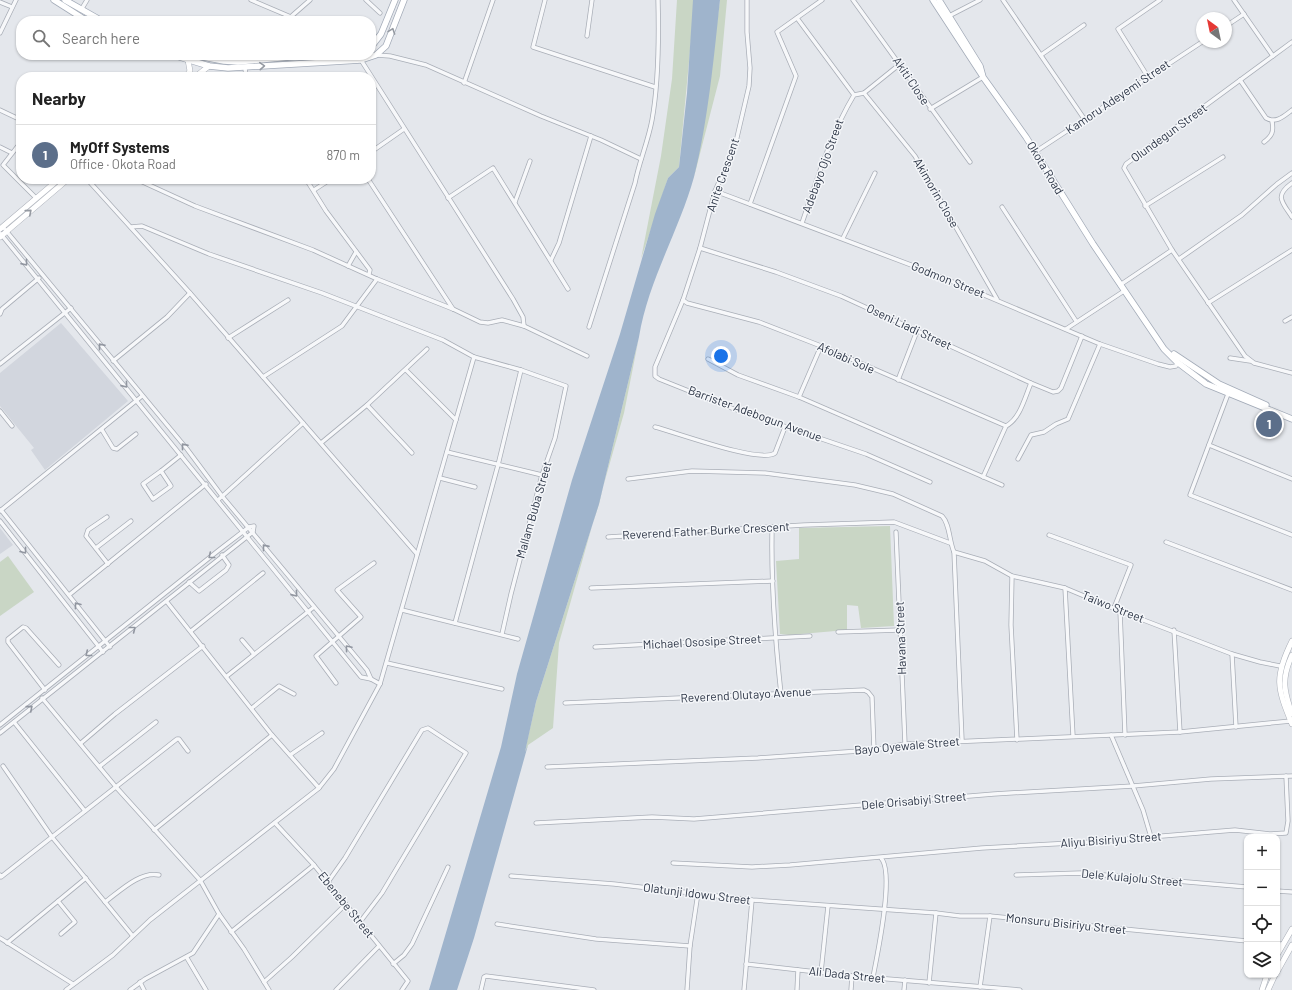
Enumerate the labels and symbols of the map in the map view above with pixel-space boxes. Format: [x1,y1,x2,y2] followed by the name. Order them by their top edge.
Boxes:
[1196,12,1232,48] north arrow
[387,28,395,35] one-way arrow
[891,54,933,107] street label: Akiti Close
[1063,56,1172,136] street label: Kamoru Adeyemi Street
[259,62,265,71] one-way arrow
[1128,100,1209,164] street label: Olundegun Street
[799,117,846,215] street label: Adebayo Ojo Street
[703,136,741,213] street label: Anite Crescent
[1025,139,1067,196] street label: Okota Road
[911,155,962,230] street label: Akimorin Close
[25,209,32,216] one-way arrow
[20,258,27,265] one-way arrow
[909,258,987,300] street label: Godmon Street
[865,300,954,352] street label: Oseni Liadi Street
[816,338,877,376] street label: Afolabi Sole
[99,343,106,350] one-way arrow
[711,346,731,366] your location
[120,381,127,388] one-way arrow
[686,382,824,444] street label: Barrister Adebogun Avenue
[1256,409,1282,439] pin: 1
[182,443,189,450] one-way arrow
[512,460,554,560] street label: Mallam Buba Street
[622,519,790,541] street label: Reverend Father Burke Crescent
[263,545,270,552] one-way arrow
[20,547,27,554] one-way arrow
[209,552,216,559] one-way arrow
[1080,587,1147,625] street label: Taiwo Street
[291,590,298,597] one-way arrow
[892,601,908,675] street label: Havana Street
[74,603,81,610] one-way arrow
[128,626,135,633] one-way arrow
[642,631,762,651] street label: Michael Ososipe Street
[345,645,352,652] one-way arrow
[85,650,92,657] one-way arrow
[680,684,812,704] street label: Reverend Olutayo Avenue
[26,706,33,713] one-way arrow
[854,733,960,757] street label: Bayo Oyewale Street
[861,788,967,812] street label: Dele Orisabiyi Street
[1060,828,1162,850] street label: Aliyu Bisiriyu Street
[1081,866,1183,888] street label: Dele Kulajolu Street
[316,869,378,940] street label: Ebenebe Street
[643,879,752,907] street label: Olatunji Idowu Street
[1005,910,1127,936] street label: Monsuru Bisiriyu Street
[808,963,886,985] street label: Ali Dada Street

